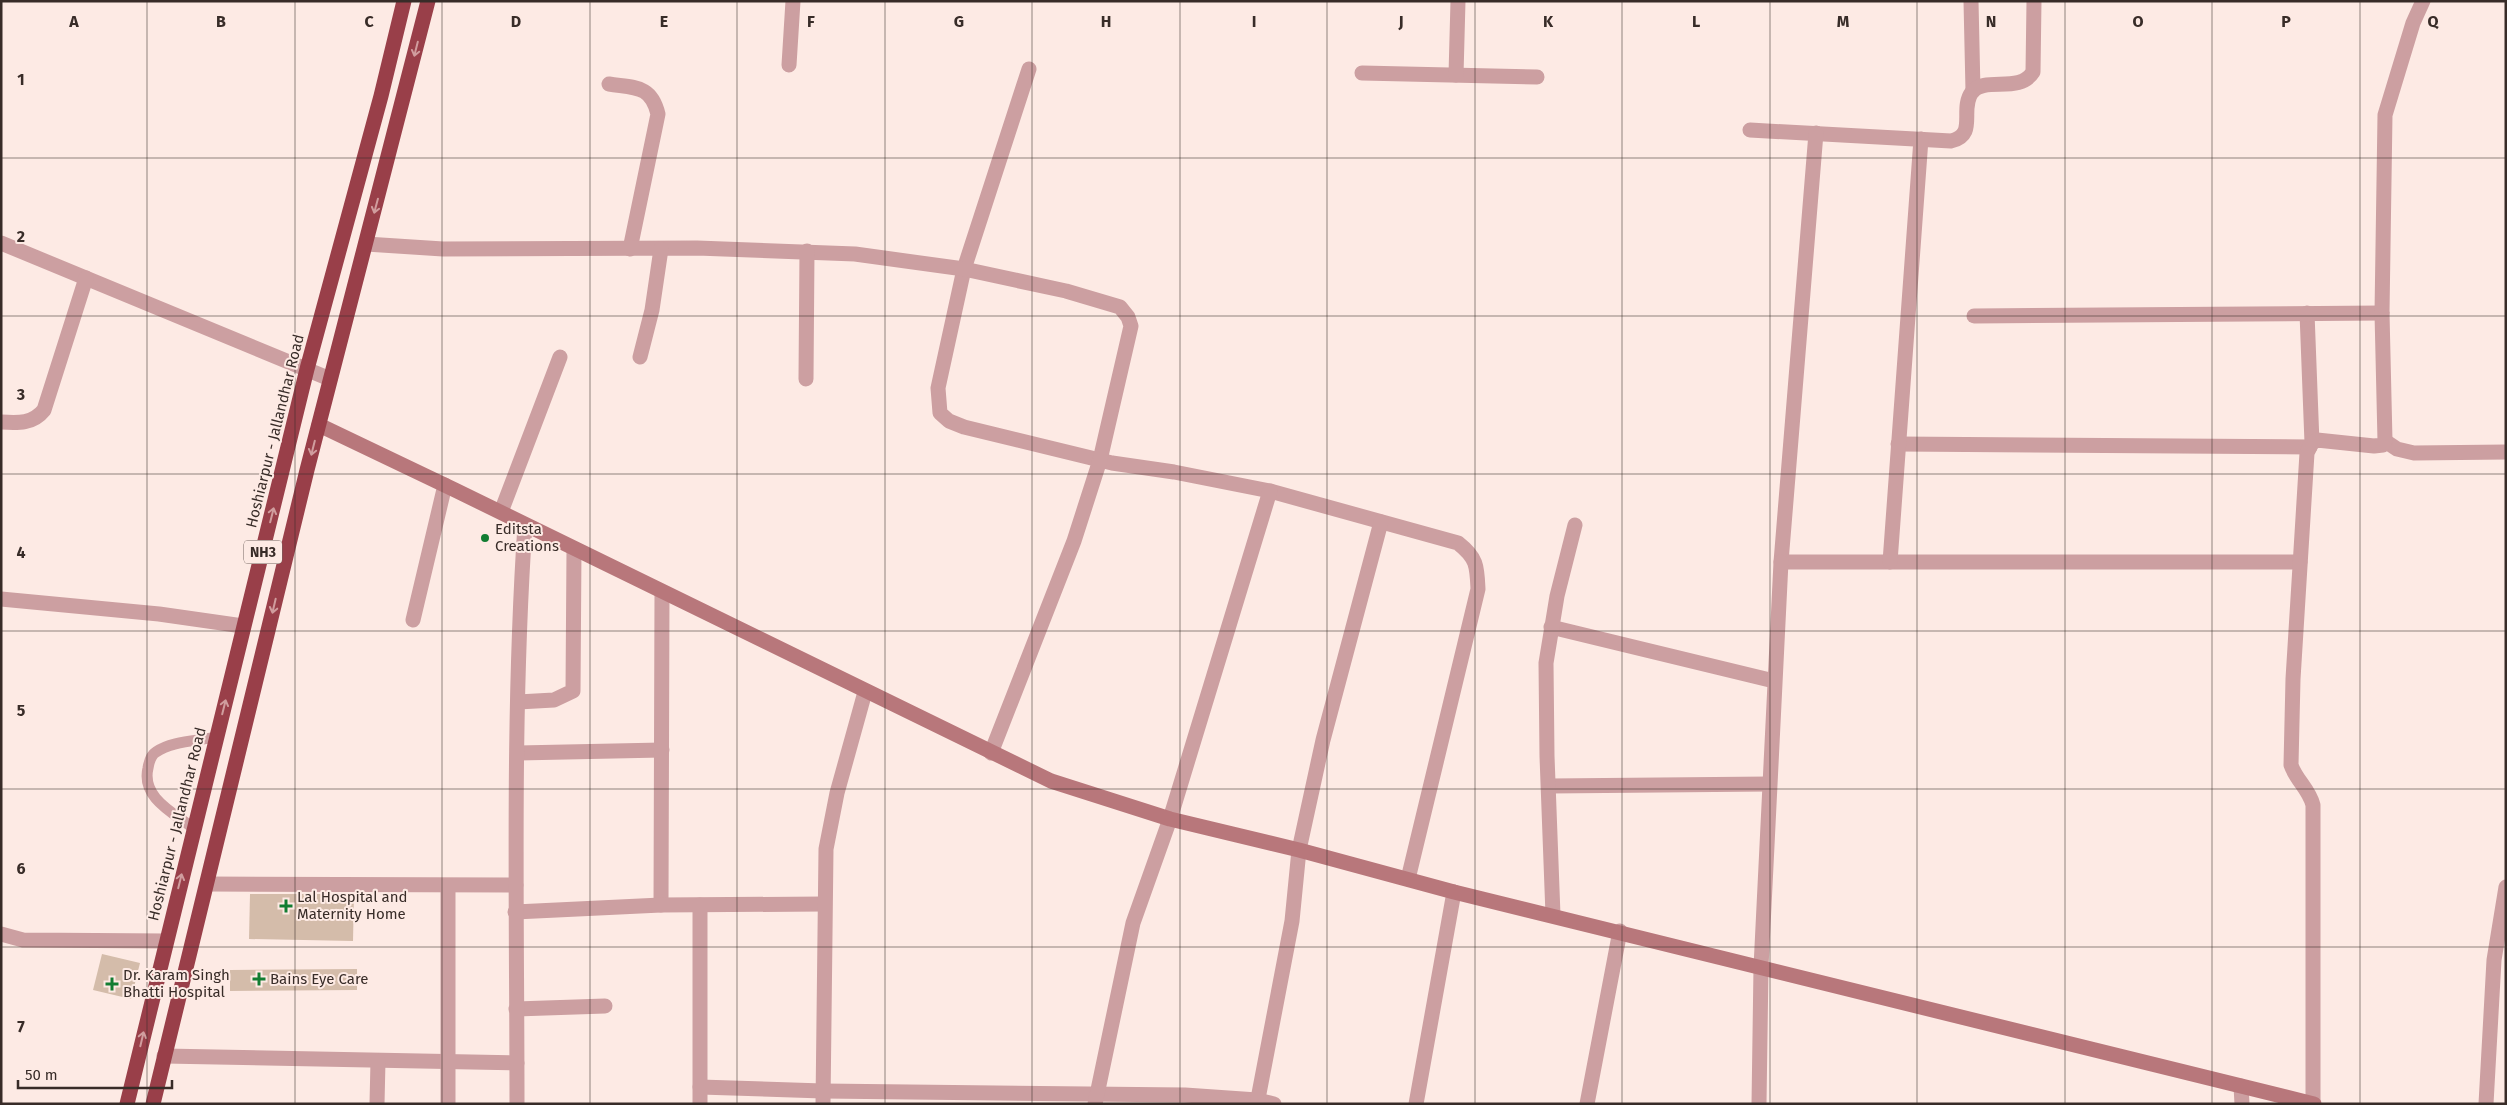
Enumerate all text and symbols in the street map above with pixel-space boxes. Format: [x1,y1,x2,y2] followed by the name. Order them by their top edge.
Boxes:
[68,12,79,31] text: A
[216,12,226,31] text: B
[364,12,374,31] text: C
[511,12,521,31] text: D
[660,12,668,31] text: E
[807,12,815,31] text: F
[954,12,964,31] text: G
[1101,12,1111,31] text: H
[1252,12,1256,31] text: I
[1397,12,1404,31] text: J
[1543,12,1554,31] text: K
[1692,12,1700,31] text: L
[1837,12,1850,31] text: M
[1986,12,1996,31] text: N
[2132,12,2144,31] text: O
[2281,12,2291,31] text: P
[2427,12,2439,31] text: Q
[411,40,420,56] one-way arrow
[17,70,25,89] text: 1
[371,198,380,214] one-way arrow
[17,227,25,246] text: 2
[242,332,308,530] street label: Hoshiarpur - Jallandhar Road
[16,385,25,404] text: 3
[308,439,317,455] one-way arrow
[268,508,277,524] one-way arrow
[495,520,559,555] place label: Editsta Creations
[479,532,491,544] marker: Editsta Creations
[244,540,282,564] road number: NH3
[16,543,26,562] text: 4
[269,597,278,613] one-way arrow
[220,699,229,715] one-way arrow
[17,701,26,720] text: 5
[144,725,210,923] street label: Hoshiarpur - Jallandhar Road
[16,859,26,878] text: 6
[176,874,185,890] one-way arrow
[297,888,407,923] place label: Lal Hospital and Maternity Home
[279,899,293,913] marker: Lal Hospital and Maternity Home
[123,966,230,1001] place label: Dr. Karam Singh Bhatti Hospital
[270,970,368,988] place label: Bains Eye Care
[252,972,266,986] marker: Bains Eye Care
[105,977,119,991] marker: Dr. Karam Singh Bhatti Hospital
[17,1017,25,1036] text: 7
[138,1032,147,1048] one-way arrow
[18,1058,171,1090] scale bar
[25,1066,58,1084] text: 50 m

